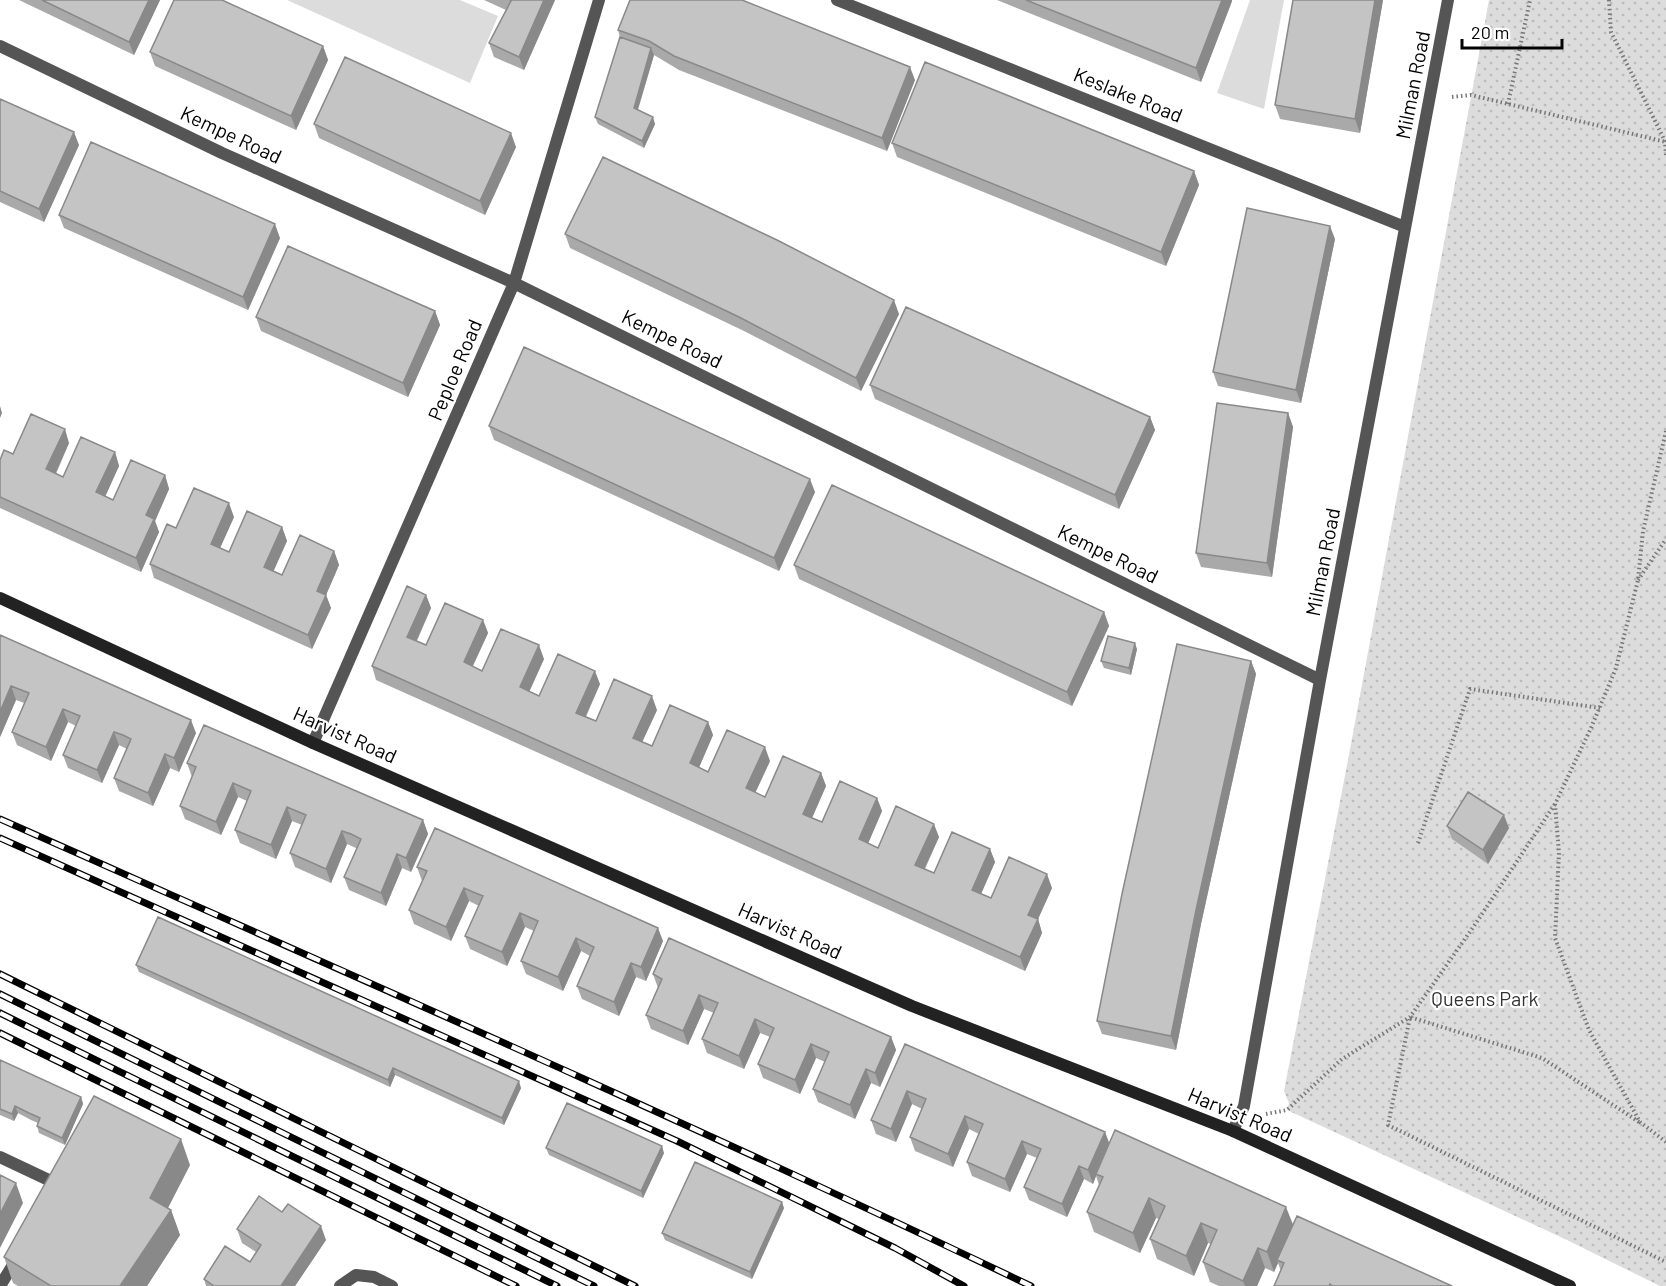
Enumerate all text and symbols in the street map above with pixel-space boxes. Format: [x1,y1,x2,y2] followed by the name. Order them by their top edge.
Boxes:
[1462,12,1562,50] scale bar
[1471,21,1509,43] text: 20 m
[1390,29,1434,141] street label: Milman Road
[1070,61,1186,127] street label: Keslake Road
[177,100,286,168] street label: Kempe Road
[618,303,727,373] street label: Kempe Road
[422,315,486,424] street label: Peploe Road
[1300,506,1344,618] street label: Milman Road
[1054,518,1163,588] street label: Kempe Road
[290,701,401,768] street label: Harvist Road
[735,897,846,964] street label: Harvist Road
[1431,986,1539,1010] park label: Queens Park
[1185,1081,1296,1147] street label: Harvist Road

